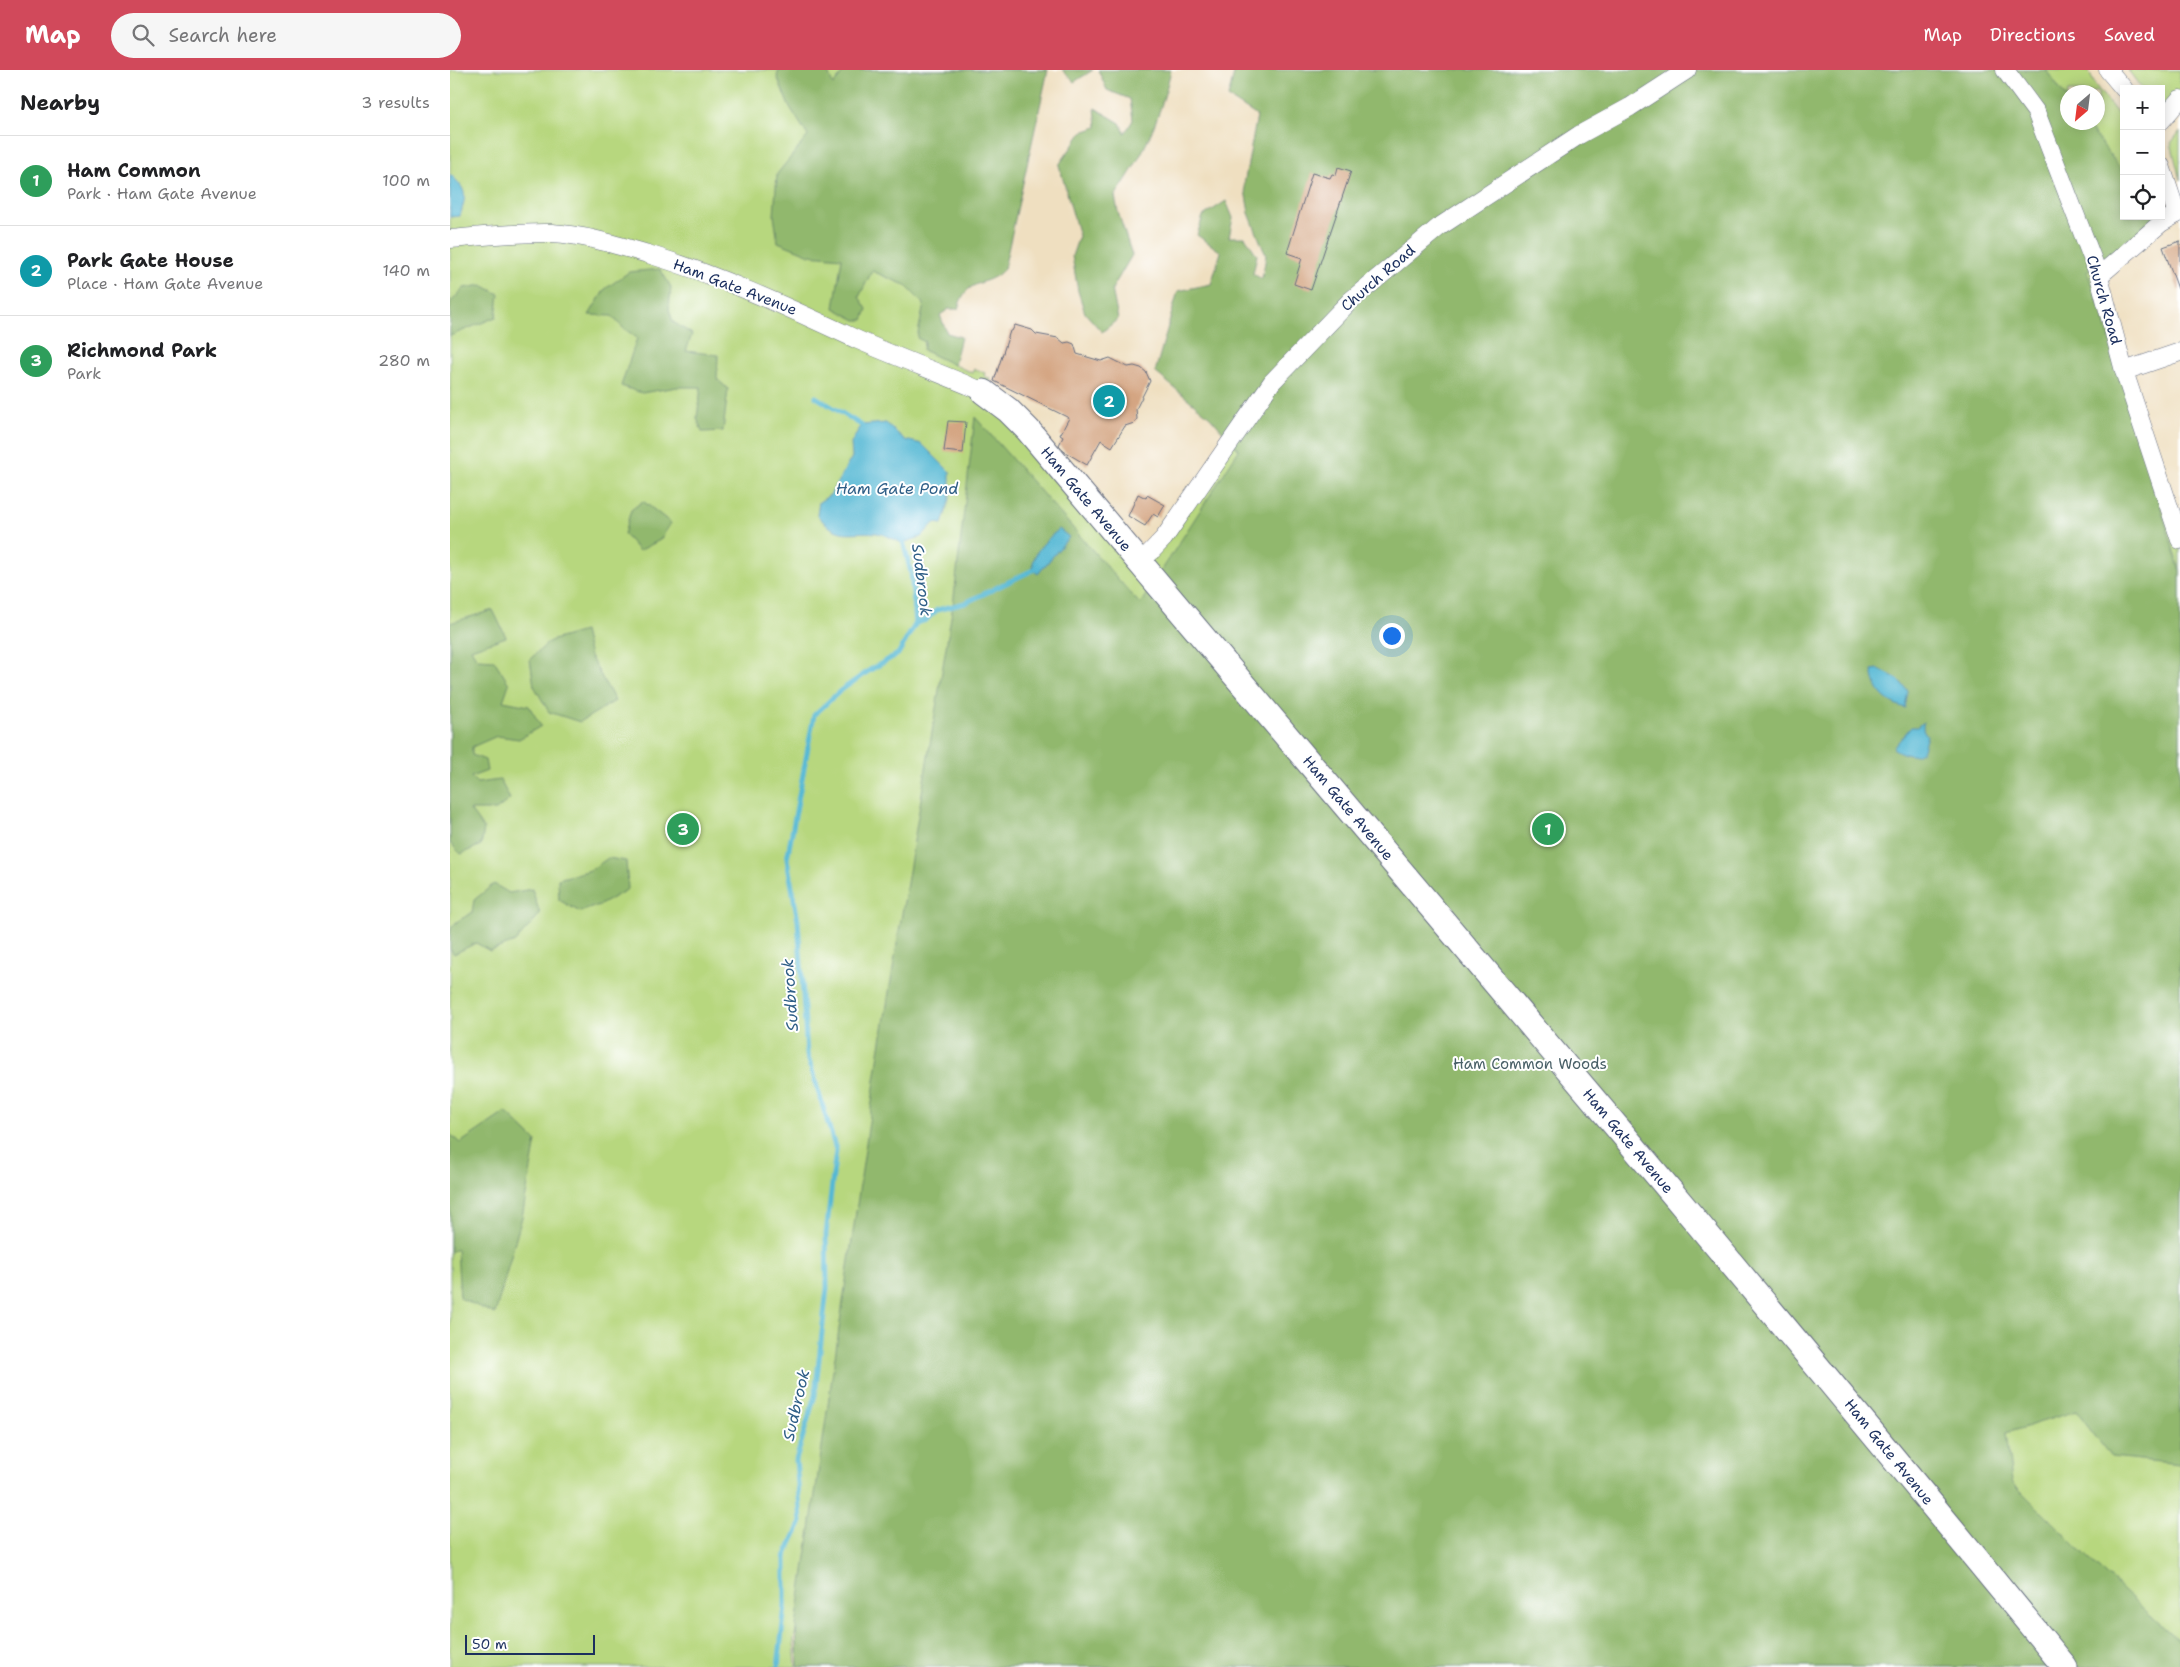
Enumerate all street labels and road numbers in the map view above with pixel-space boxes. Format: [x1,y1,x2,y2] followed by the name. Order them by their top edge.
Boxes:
[1337,240,1420,316] street label: Church Road
[2082,253,2126,348] street label: Church Road
[670,254,800,320] street label: Ham Gate Avenue
[1036,442,1136,556] street label: Ham Gate Avenue
[1298,751,1398,865] street label: Ham Gate Avenue
[1578,1084,1678,1198] street label: Ham Gate Avenue
[1840,1395,1938,1509] street label: Ham Gate Avenue

